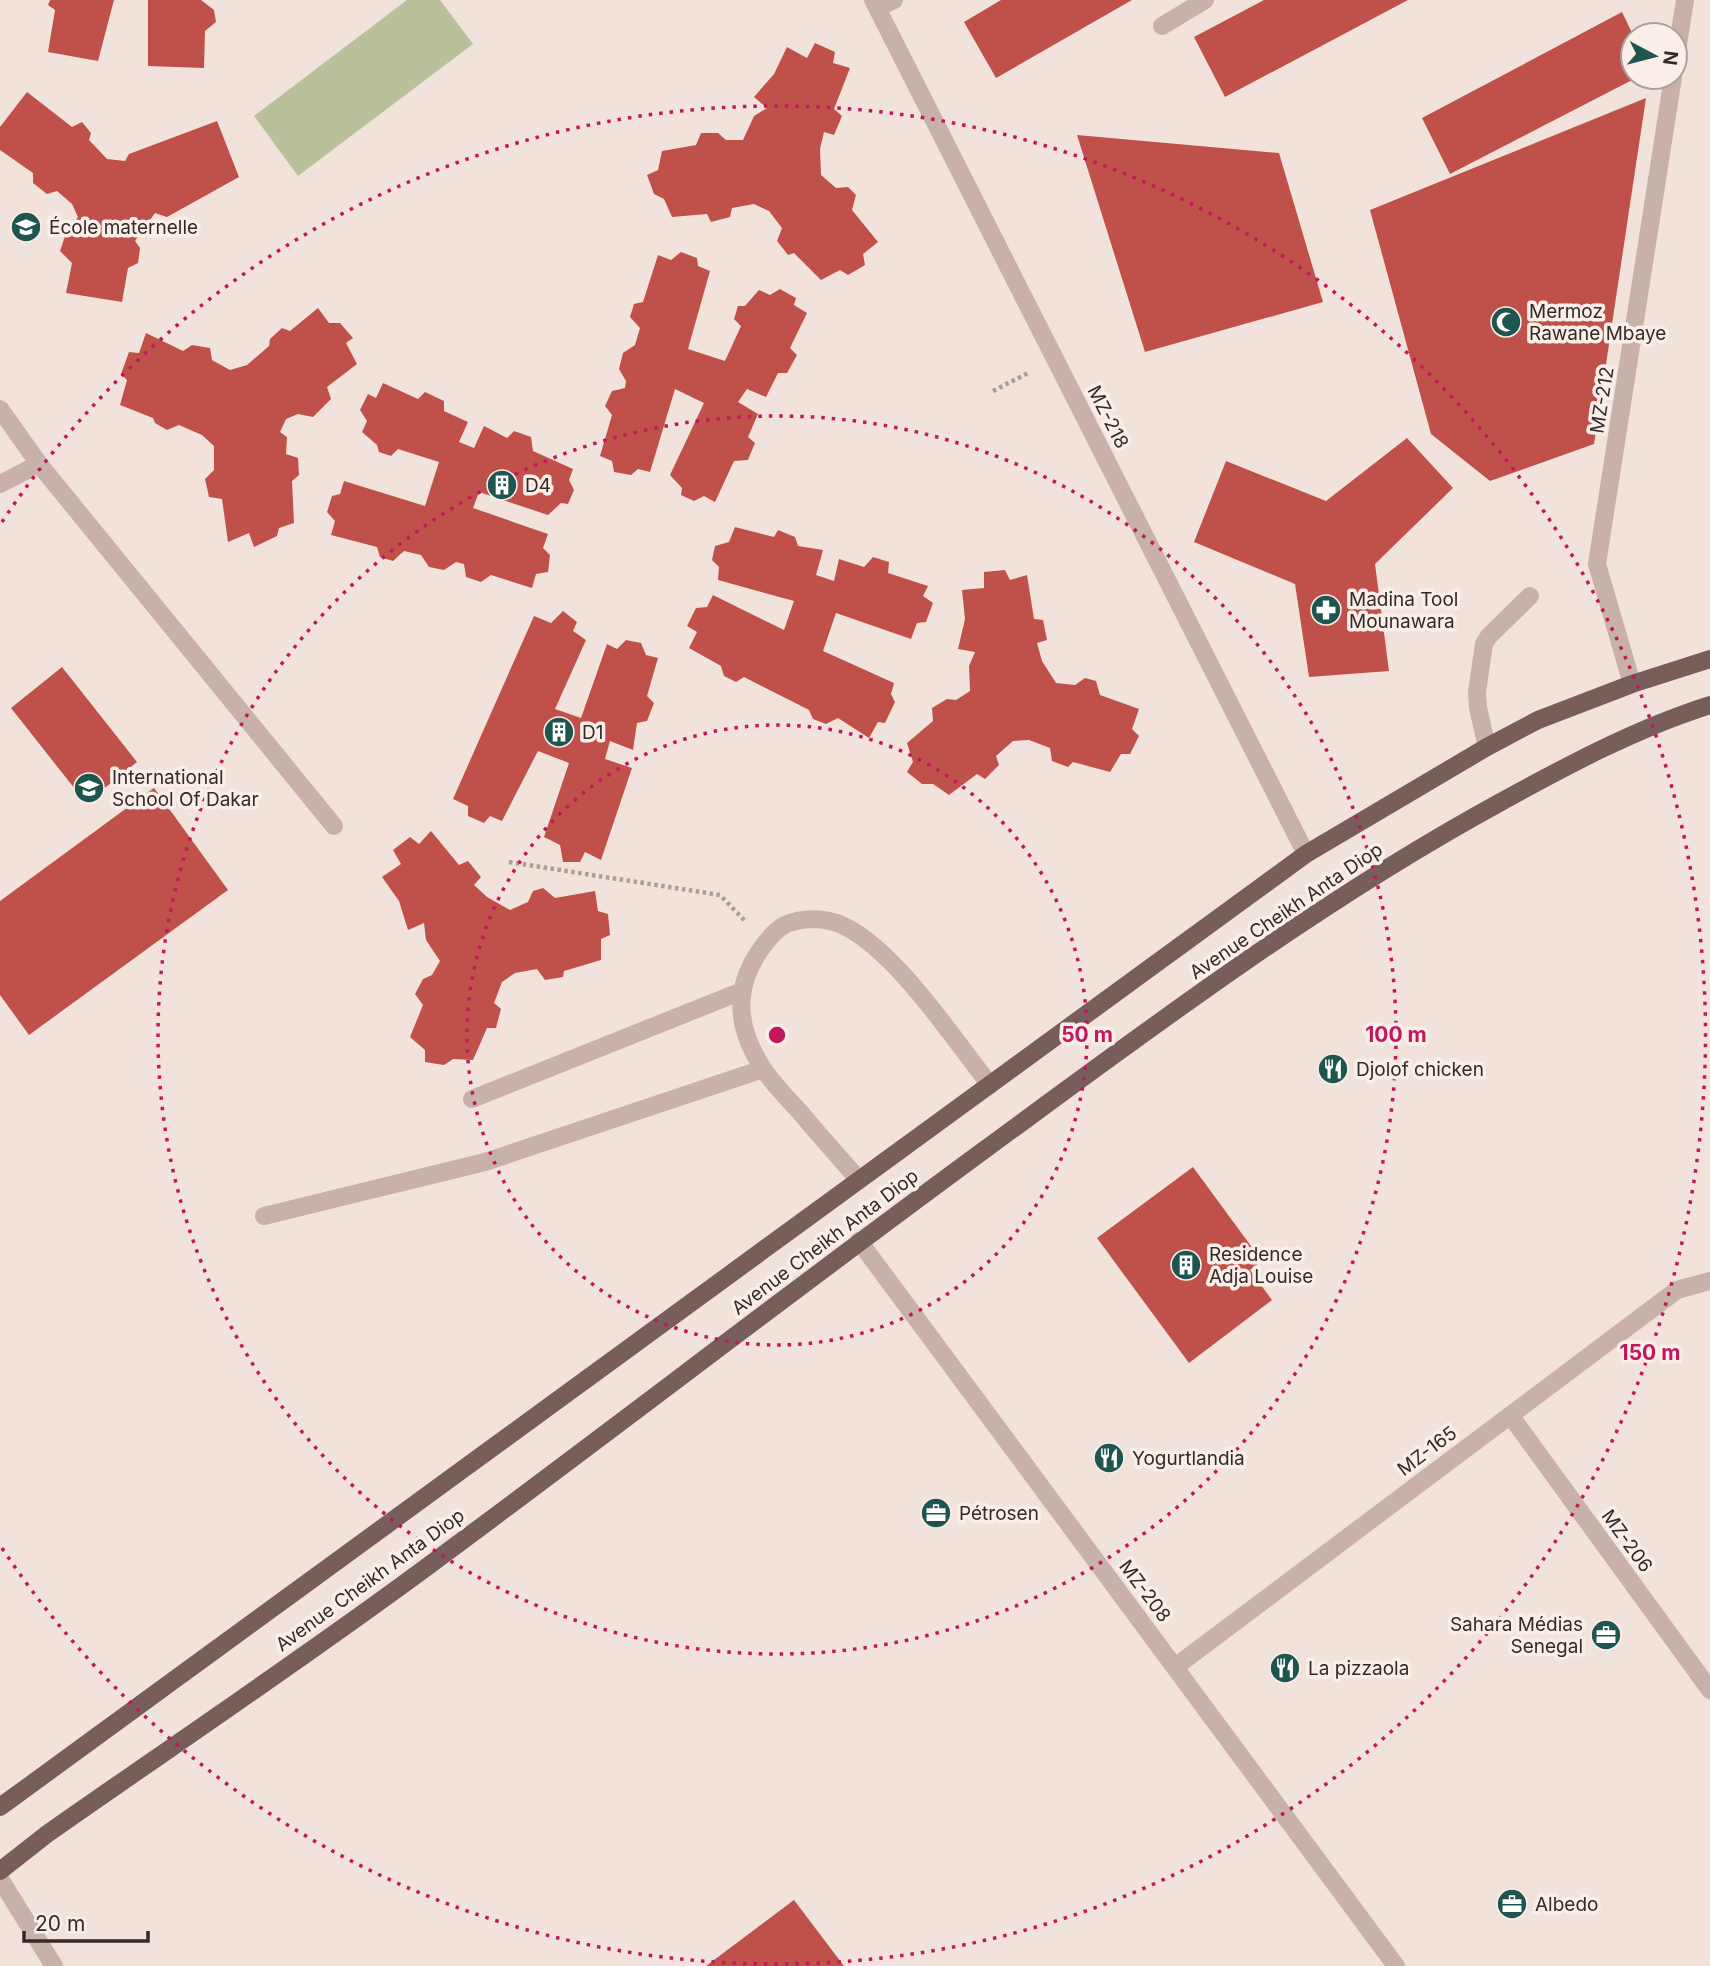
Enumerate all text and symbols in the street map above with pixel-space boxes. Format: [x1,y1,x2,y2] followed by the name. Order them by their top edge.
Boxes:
[1619,21,1689,91] north arrow
[1658,49,1683,67] text: N
[9,210,43,244] school or university icon: École maternelle
[49,215,198,239] place label: École maternelle
[1529,300,1666,345] place label: Mermoz Rawane Mbaye
[1489,305,1523,339] mosque icon: Mermoz Rawane Mbaye
[1585,365,1619,435] street label: MZ-212
[1082,382,1134,452] street label: MZ-218
[485,468,519,502] building icon: D4
[525,474,551,497] place label: D4
[1349,588,1458,633] place label: Madina Tool Mounawara
[1309,593,1343,627] pharmacy icon: Madina Tool Mounawara
[542,715,576,749] building icon: D1
[582,721,603,744] place label: D1
[112,766,259,811] place label: International School Of Dakar
[72,771,106,805] school or university icon: International School Of Dakar
[1185,838,1387,984] street label: Avenue Cheikh Anta Diop
[1061,1022,1113,1047] text: 50 m
[1365,1022,1427,1047] text: 100 m
[765,1023,789,1047] centre of rings
[1316,1052,1350,1086] restaurant icon: Djolof chicken
[1356,1058,1484,1081] place label: Djolof chicken
[727,1164,923,1320] street label: Avenue Cheikh Anta Diop
[1209,1243,1313,1288] place label: Residence Adja Louise
[1169,1248,1203,1282] building icon: Residence Adja Louise
[1620,1340,1680,1365] text: 150 m
[1393,1421,1461,1481] street label: MZ-165
[1092,1441,1126,1475] restaurant icon: Yogurtlandia
[1132,1447,1245,1470] place label: Yogurtlandia
[919,1496,953,1530] office icon: Pétrosen
[959,1502,1039,1525] place label: Pétrosen
[271,1504,469,1656] street label: Avenue Cheikh Anta Diop
[1597,1505,1657,1577] street label: MZ-206
[1114,1555,1176,1627] street label: MZ-208
[1450,1613,1583,1658] place label: Sahara Médias Senegal
[1589,1618,1623,1652] office icon: Sahara Médias Senegal
[1268,1651,1302,1685] restaurant icon: La pizzaola
[1308,1657,1409,1680] place label: La pizzaola
[1495,1887,1529,1921] office icon: Albedo
[1535,1893,1598,1916] place label: Albedo
[24,1899,149,1943] scale bar
[35,1911,85,1936] text: 20 m

